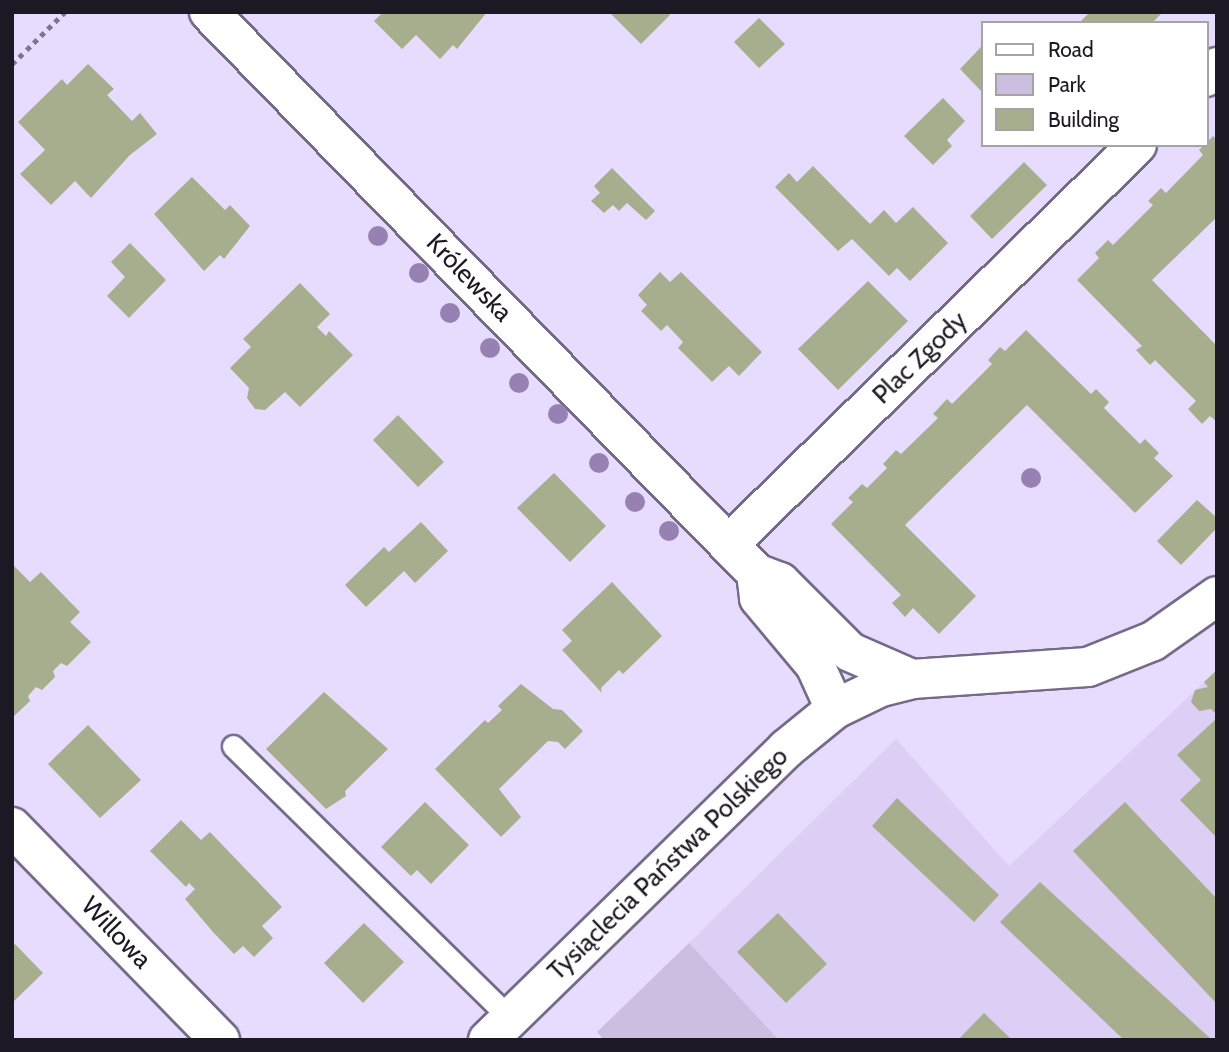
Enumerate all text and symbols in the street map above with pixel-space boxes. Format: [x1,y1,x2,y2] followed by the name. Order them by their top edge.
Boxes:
[981,21,1208,147] legend
[1048,37,1094,62] text: Road
[1048,72,1086,97] text: Park
[1048,107,1119,132] text: Building
[420,228,518,328] street label: Królewska
[866,305,974,411] street label: Plac Zgody
[541,741,795,987] street label: Tysiąclecia Państwa Polskiego
[74,891,158,975] street label: Willowa

